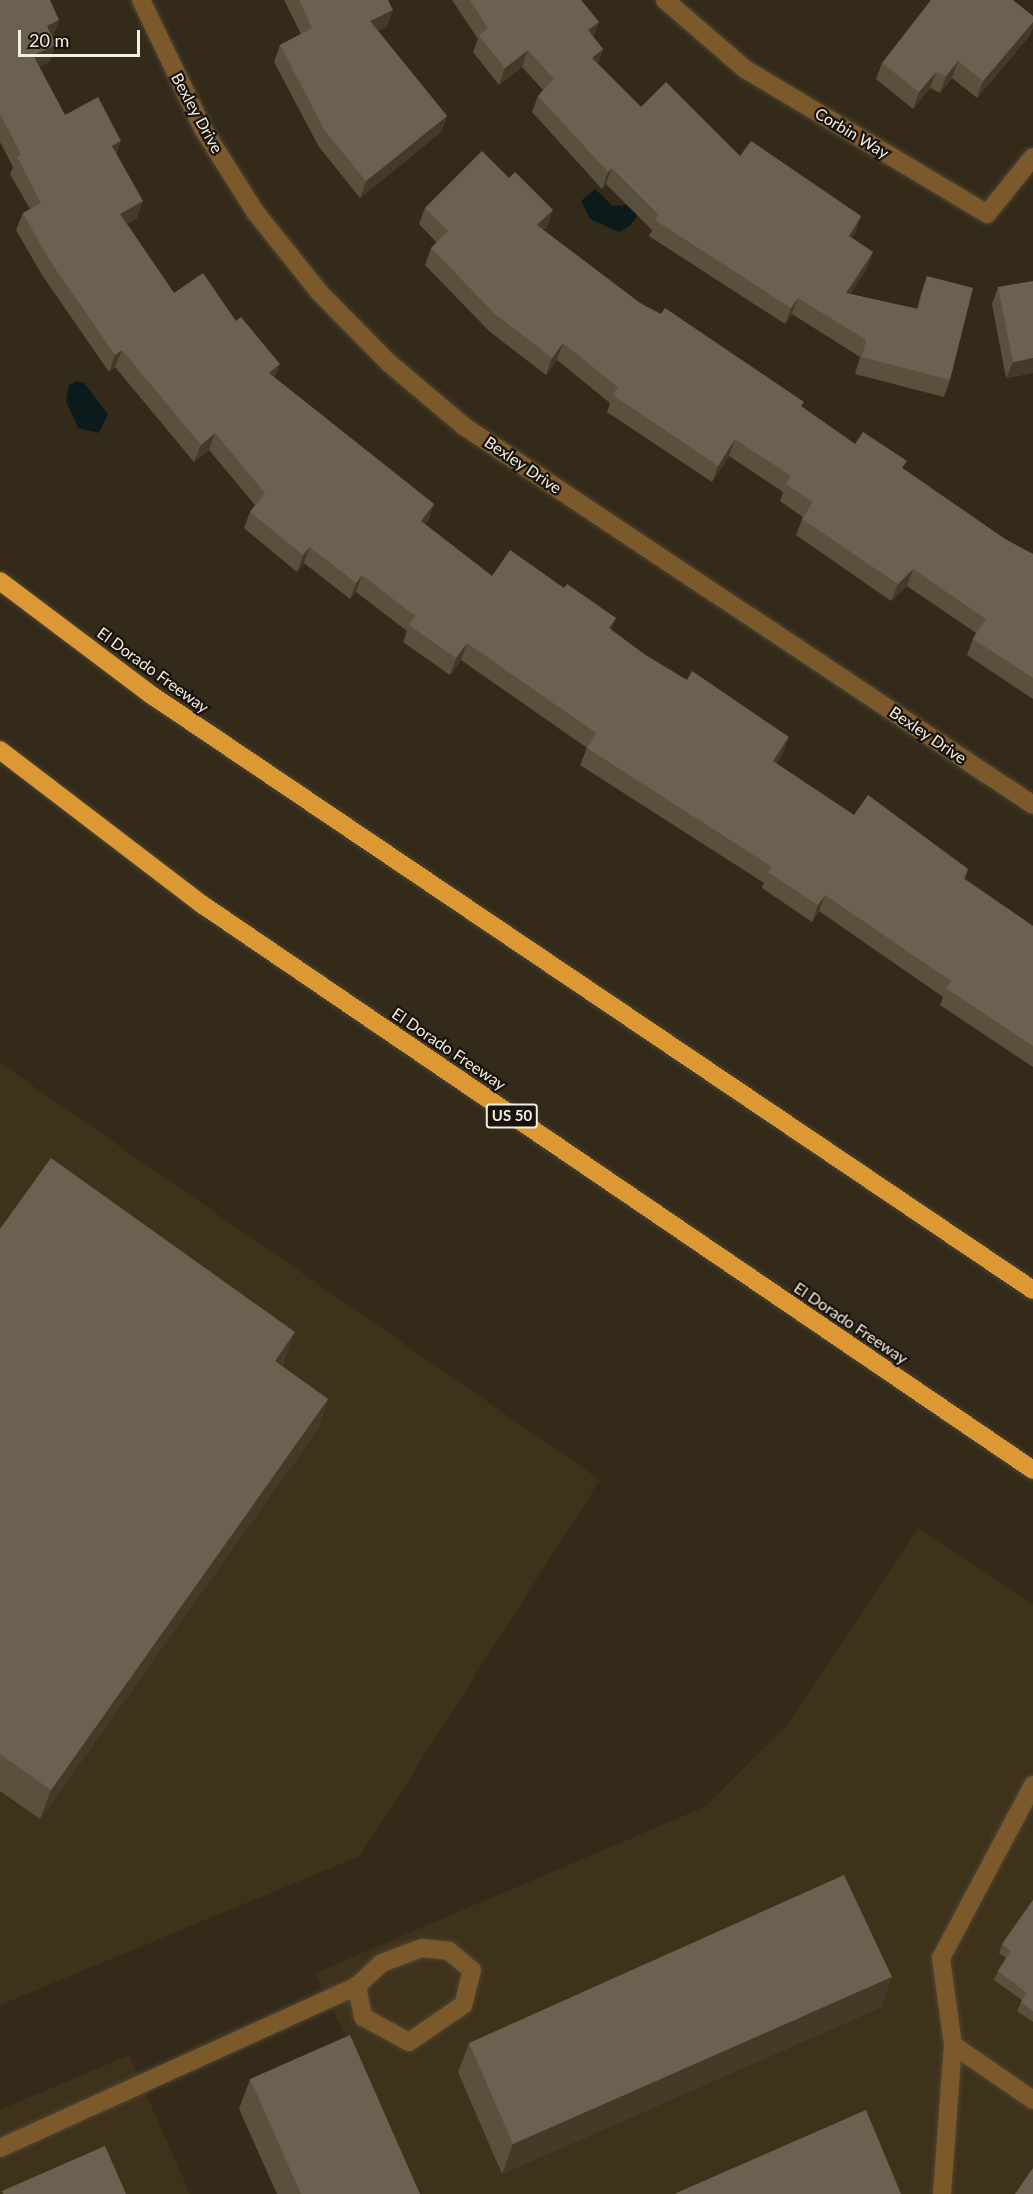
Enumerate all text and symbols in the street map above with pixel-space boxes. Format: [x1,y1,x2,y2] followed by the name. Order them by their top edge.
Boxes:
[21,18,142,56] scale bar
[29,29,69,51] text: 20 m
[167,69,227,157] street label: Bexley Drive
[812,103,892,163] street label: Corbin Way
[481,432,565,498] street label: Bexley Drive
[94,623,212,717] street label: El Dorado Freeway
[886,702,970,768] street label: Bexley Drive
[388,1004,510,1094] street label: El Dorado Freeway
[485,1104,539,1128] road number: US 50
[790,1278,912,1368] street label: El Dorado Freeway

